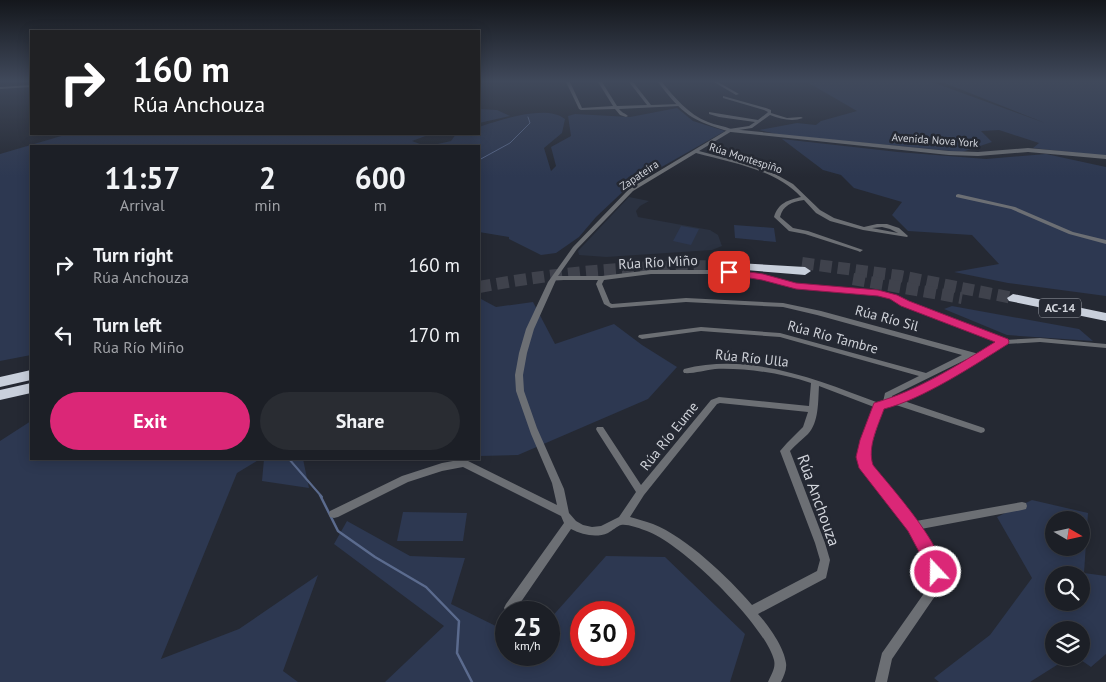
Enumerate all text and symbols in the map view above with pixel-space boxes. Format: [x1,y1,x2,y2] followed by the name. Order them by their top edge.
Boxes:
[133,46,230,92] text: 160 m
[50,50,115,115] icon: right
[133,90,265,118] text: Rúa Anchouza
[891,130,979,150] street label: Avenida Nova York
[708,140,784,176] street label: Rúa Montespiño
[617,157,661,193] street label: Zapateira
[104,158,180,197] text: 11:57
[259,158,276,197] text: 2
[355,158,406,197] text: 600
[120,195,165,215] text: Arrival
[255,195,281,215] text: min
[374,195,387,215] text: m
[93,243,173,267] text: Turn right
[50,251,78,279] icon: right
[618,251,698,273] street label: Rúa Río Miño
[708,251,750,293] pin
[408,253,460,277] text: 160 m
[715,258,743,286] icon: arrive
[93,267,189,287] text: Rúa Anchouza
[1039,298,1081,318] road number: AC-14
[853,301,921,335] street label: Rúa Río Sil
[93,313,162,337] text: Turn left
[786,316,880,358] street label: Rúa Río Tambre
[50,321,78,349] icon: left
[408,323,460,347] text: 170 m
[93,337,184,357] text: Rúa Río Miño
[714,345,790,371] street label: Rúa Río Ulla
[50,392,250,450] button: Exit
[260,392,460,450] button: Share
[636,398,702,474] street label: Rúa Río Eume
[793,451,845,549] street label: Rúa Anchouza
[1045,511,1090,556] north arrow
[1045,511,1090,666] map controls
[909,545,961,597] position arrow
[1045,566,1090,611] button: search
[570,601,635,666] speed limit sign: 30
[513,611,542,643] text: 25
[1045,621,1090,666] button: layers
[514,638,541,653] text: km/h

